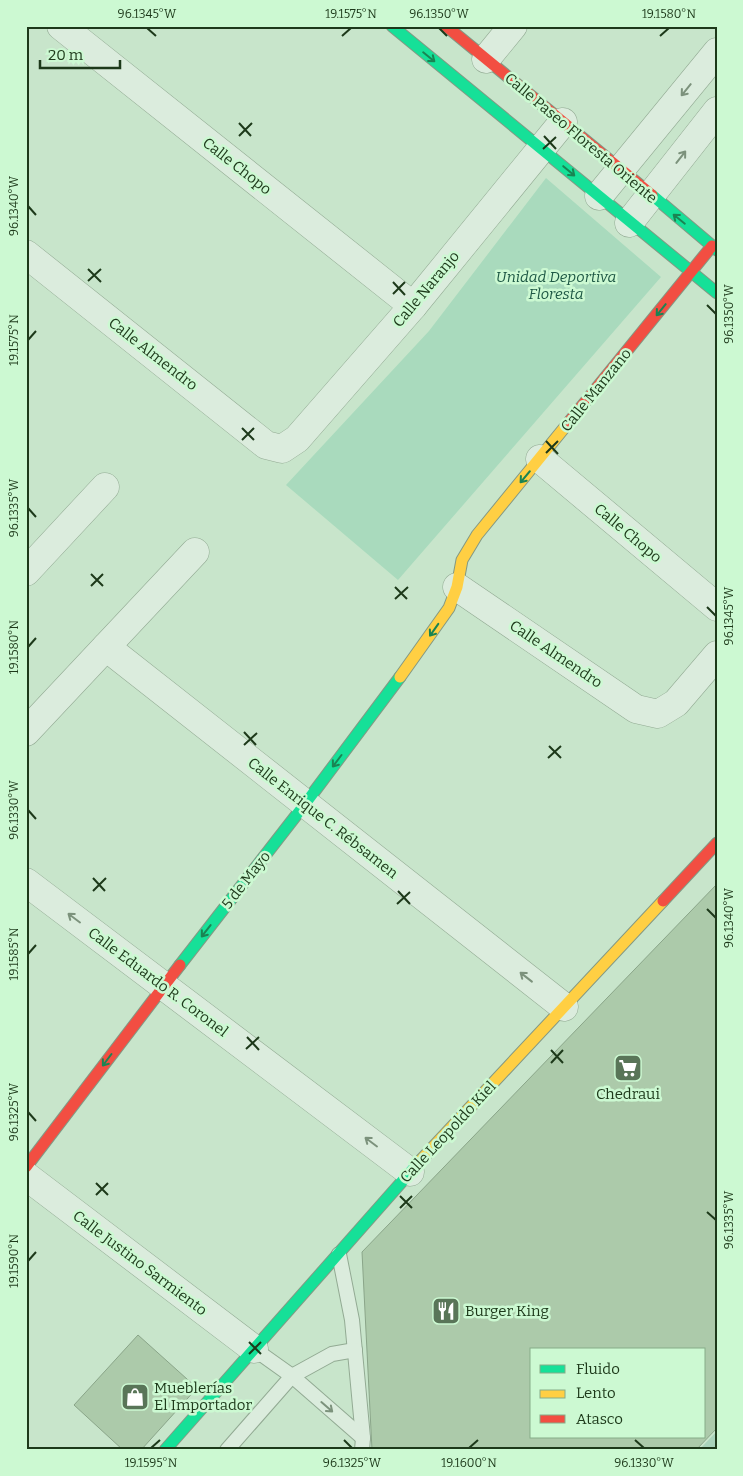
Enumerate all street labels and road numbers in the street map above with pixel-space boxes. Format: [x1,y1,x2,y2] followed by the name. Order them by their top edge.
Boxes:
[501,69,661,207] street label: Calle Paseo Floresta Oriente
[199,134,275,198] street label: Calle Chopo
[389,247,463,331] street label: Calle Naranjo
[105,314,201,394] street label: Calle Almendro
[557,345,635,435] street label: Calle Manzano
[591,500,665,566] street label: Calle Chopo
[506,616,606,692] street label: Calle Almendro
[244,754,402,883] street label: Calle Enrique C. Rébsamen
[218,848,274,912] street label: 5 de Mayo
[84,923,232,1041] street label: Calle Eduardo R. Coronel
[396,1078,500,1186] street label: Calle Leopoldo Kiel
[69,1207,211,1319] street label: Calle Justino Sarmiento

